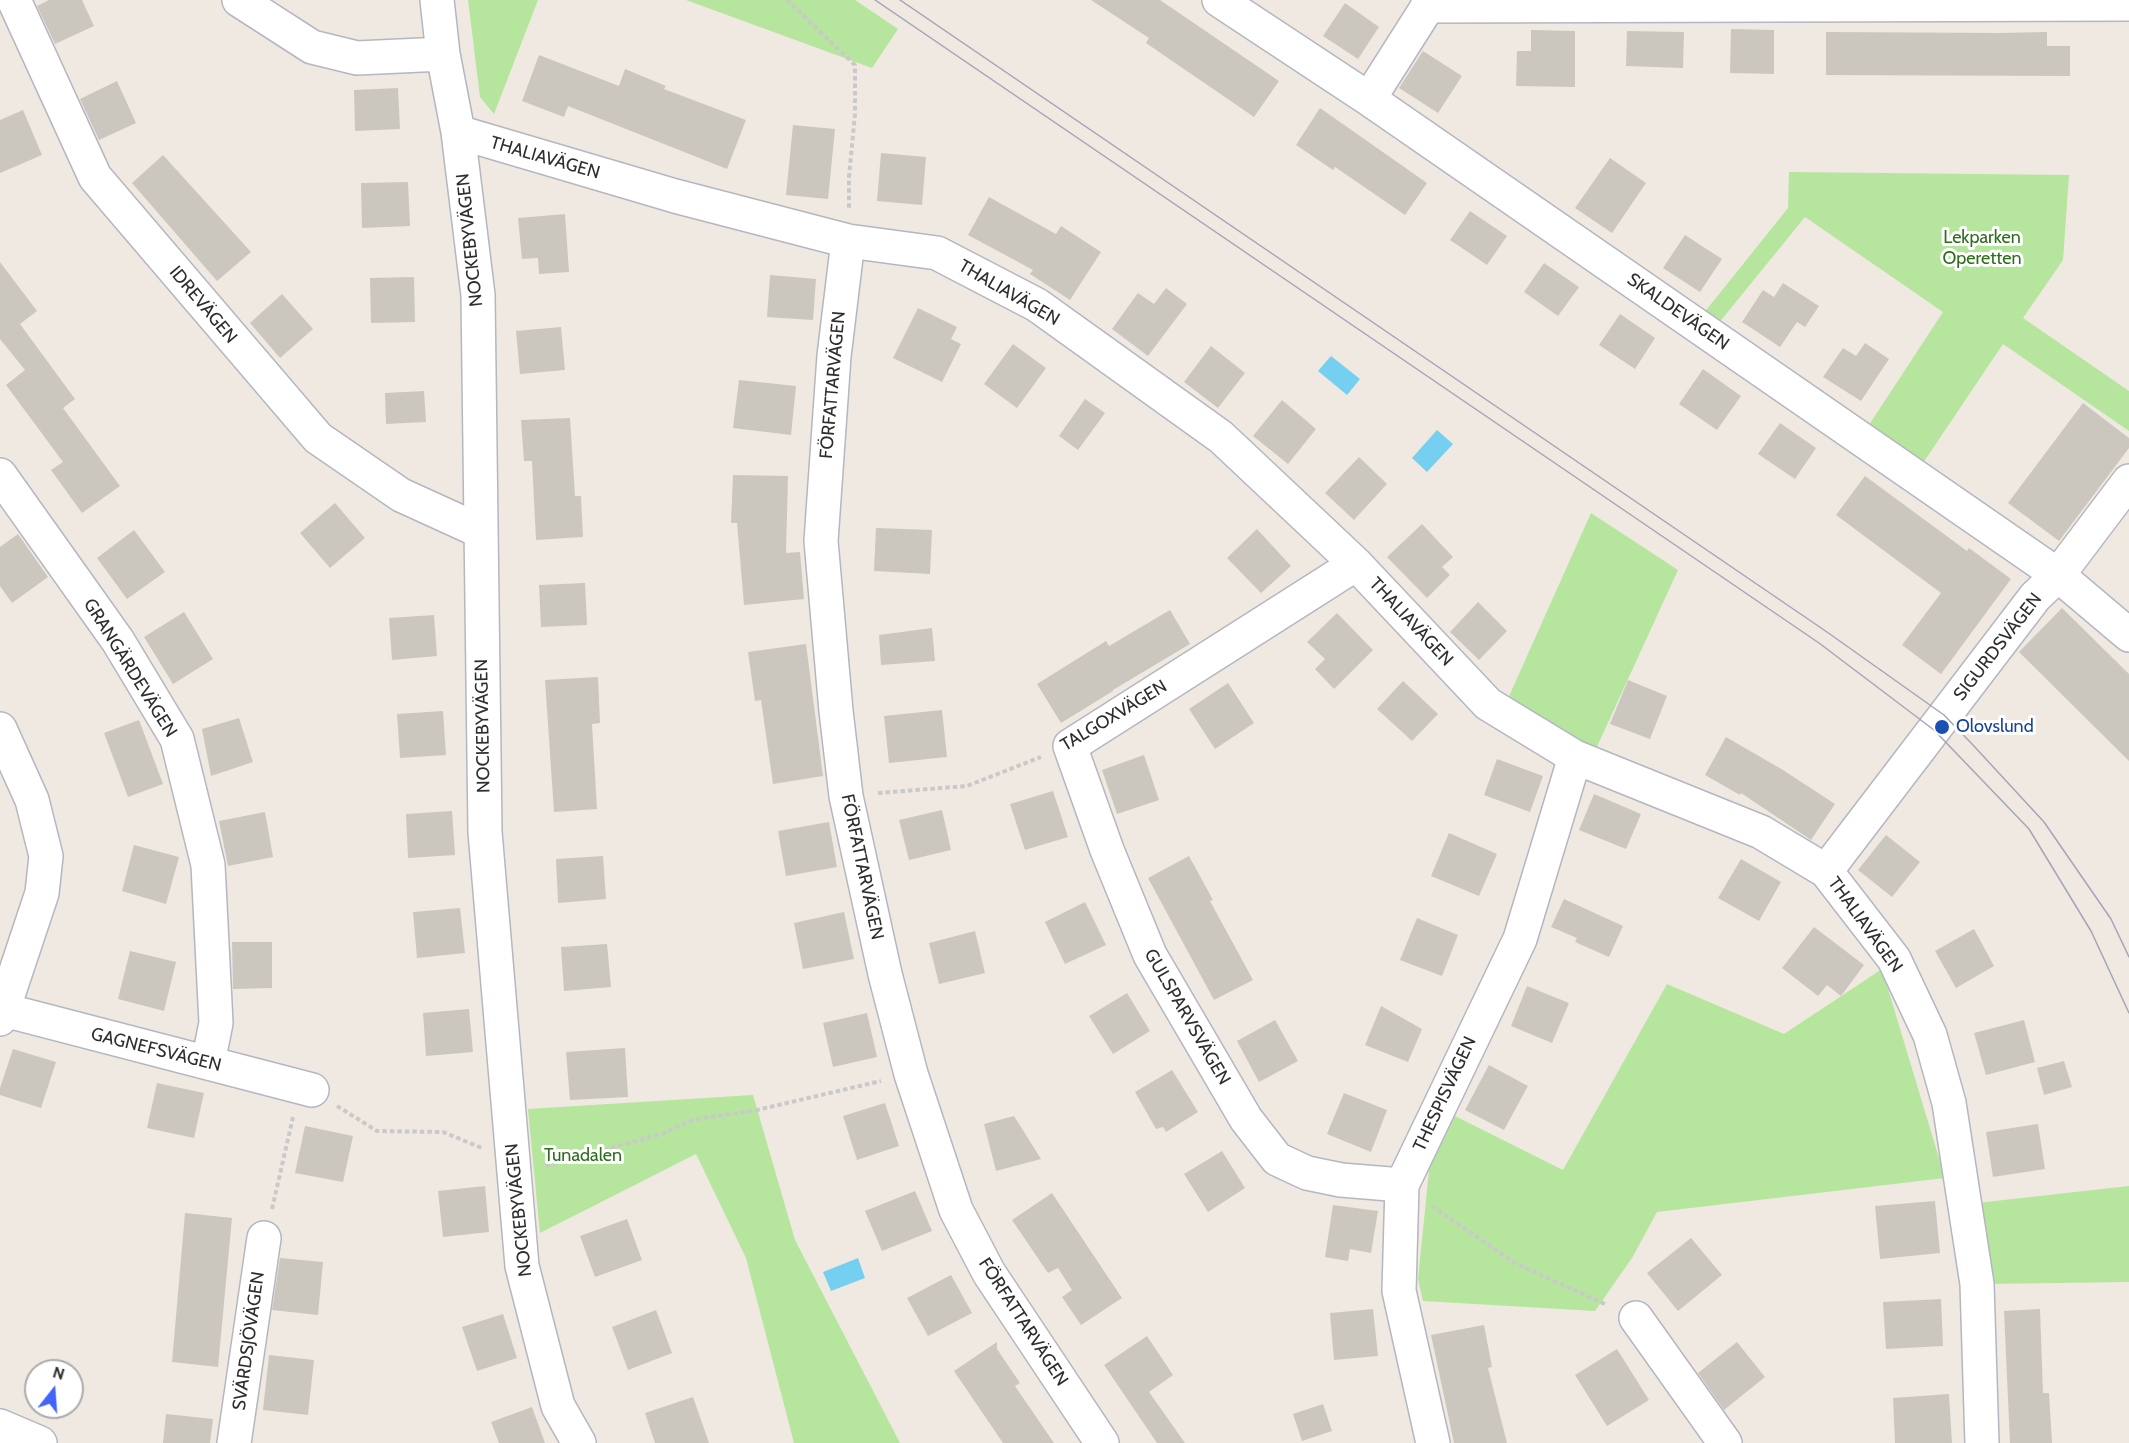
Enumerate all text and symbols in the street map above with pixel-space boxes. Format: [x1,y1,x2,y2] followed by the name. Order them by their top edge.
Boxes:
[488,132,602,184] street label: THALIAVÄGEN
[452,172,488,308] street label: NOCKEBYVÄGEN
[1943,227,2021,270] park label: Lekparken Operetten
[955,255,1063,331] street label: THALIAVÄGEN
[164,262,242,348] street label: IDREVÄGEN
[1623,269,1733,355] street label: SKALDEVÄGEN
[816,310,850,460] street label: FÖRFATTARVÄGEN
[1365,573,1457,671] street label: THALIAVÄGEN
[1949,589,2047,705] street label: SIGURDSVÄGEN
[79,595,181,741] street label: GRANGÄRDEVÄGEN
[471,659,495,793] street label: NOCKEBYVÄGEN
[1057,676,1171,756] street label: TALGOXVÄGEN
[1956,716,2034,738] place label: Olovslund
[1933,718,1951,736] marker: Olovslund
[836,792,888,942] street label: FÖRFATTARVÄGEN
[1823,873,1907,977] street label: THALIAVÄGEN
[1139,945,1235,1089] street label: GULSPARVSVÄGEN
[89,1023,223,1077] street label: GAGNEFSVÄGEN
[1409,1033,1481,1155] street label: THESPISVÄGEN
[501,1142,537,1278] street label: NOCKEBYVÄGEN
[544,1145,622,1167] park label: Tunadalen
[974,1254,1072,1390] street label: FÖRFATTARVÄGEN
[229,1270,269,1412] street label: SVÄRDSJÖVÄGEN
[24,1359,84,1419] north arrow
[51,1362,67,1384] text: N

